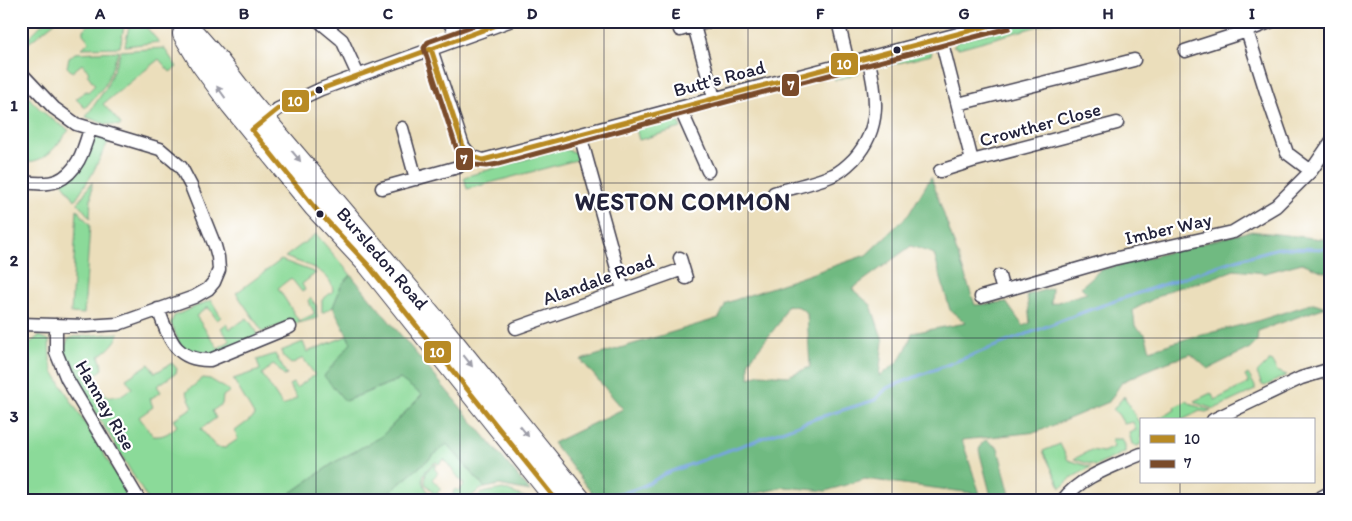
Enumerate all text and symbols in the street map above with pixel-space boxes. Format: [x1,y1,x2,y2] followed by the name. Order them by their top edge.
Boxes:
[94,4,106,23] text: A
[239,4,250,23] text: B
[383,4,394,23] text: C
[527,4,538,23] text: D
[672,4,681,23] text: E
[816,4,825,23] text: F
[958,4,970,23] text: G
[1102,4,1114,23] text: H
[1249,4,1255,23] text: I
[892,45,902,55] unlabelled marker
[830,52,859,76] line badge: 10
[671,55,768,102] street label: Butt's Road
[836,56,852,73] text: 10
[781,73,800,97] line badge: 7
[787,77,795,94] text: 7
[216,85,226,99] one-way arrow
[314,85,324,95] unlabelled marker
[281,89,310,113] line badge: 10
[287,93,303,110] text: 10
[10,96,18,115] text: 1
[977,97,1103,152] street label: Crowther Close
[455,147,474,171] line badge: 7
[291,150,302,163] one-way arrow
[460,151,468,168] text: 7
[575,187,791,216] district label: WESTON COMMON
[332,202,434,315] street label: Bursledon Road
[1122,207,1214,250] street label: Imber Way
[315,209,325,219] unlabelled marker
[539,249,657,310] street label: Alandale Road
[10,251,19,270] text: 2
[423,340,452,364] line badge: 10
[429,344,445,361] text: 10
[463,354,474,367] one-way arrow
[71,356,141,454] street label: Hannay Rise
[10,407,19,426] text: 3
[1140,418,1314,484] legend
[519,424,530,437] one-way arrow
[1184,430,1200,448] text: 10
[1184,454,1192,472] text: 7

